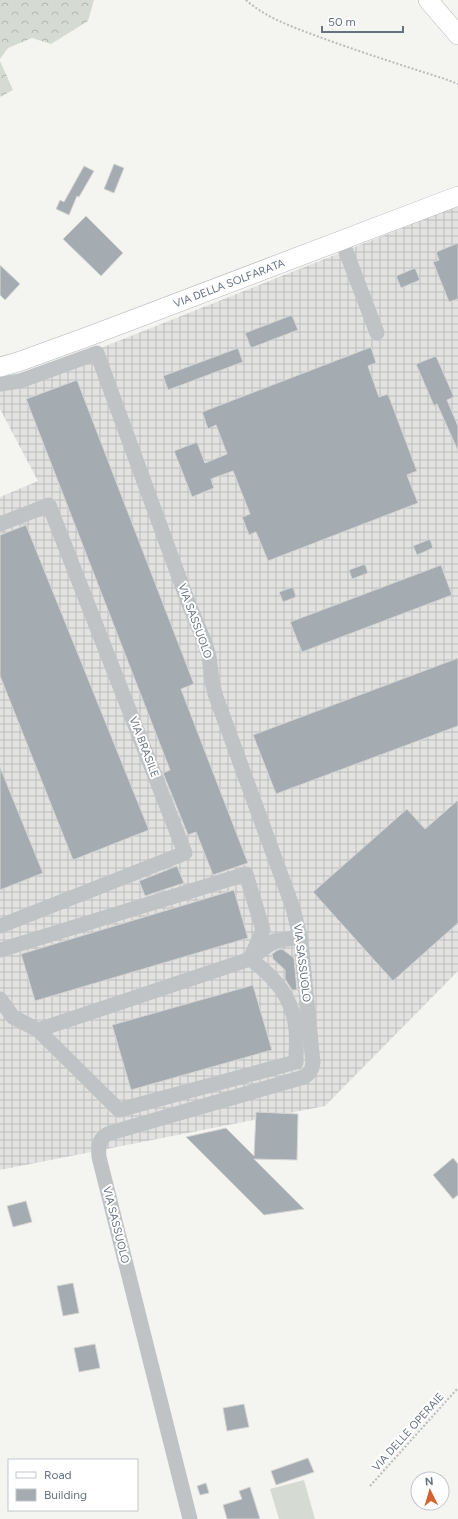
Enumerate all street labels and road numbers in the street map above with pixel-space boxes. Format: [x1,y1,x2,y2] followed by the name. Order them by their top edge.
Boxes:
[172,256,287,310] street label: VIA DELLA SOLFARATA
[175,582,215,661] street label: VIA SASSUOLO
[126,715,162,779] street label: VIA BRASILE
[291,923,313,1003] street label: VIA SASSUOLO
[100,1185,132,1265] street label: VIA SASSUOLO
[369,1390,447,1474] street label: VIA DELLE OPERAIE

